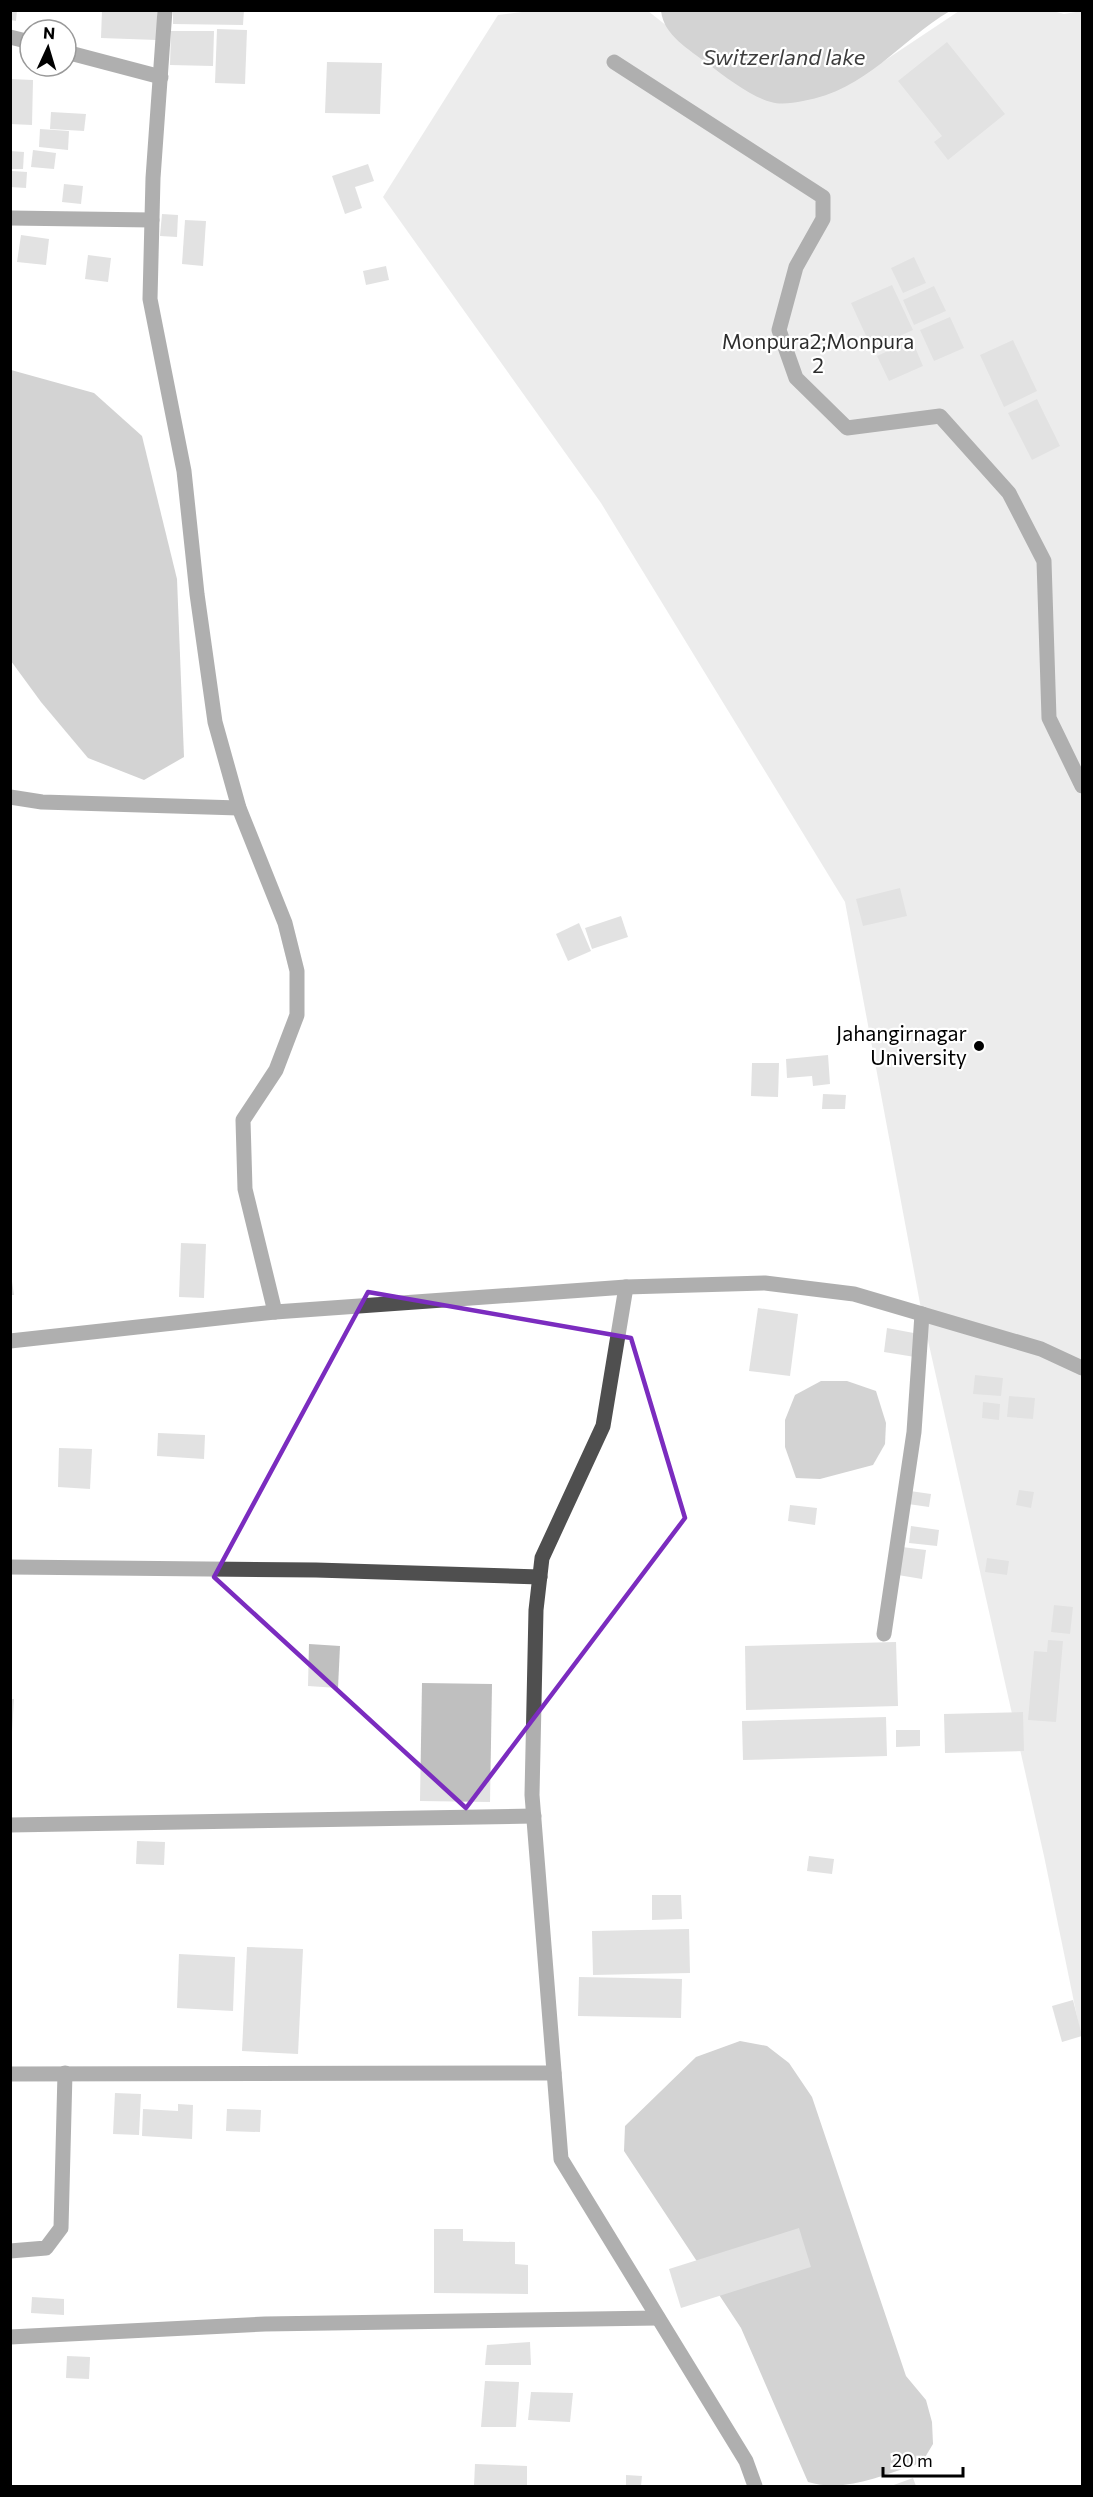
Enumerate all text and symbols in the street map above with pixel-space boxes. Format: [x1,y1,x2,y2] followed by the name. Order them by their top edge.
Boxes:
[18,18,78,78] north arrow
[42,23,56,42] text: N
[703,43,866,70] water label: Switzerland lake
[722,328,914,377] park label: Monpura2;Monpura 2
[836,1020,967,1069] place label: Jahangirnagar University
[972,1039,986,1053] marker: Jahangirnagar University
[883,2440,962,2478] scale bar
[892,2449,933,2471] text: 20 m

